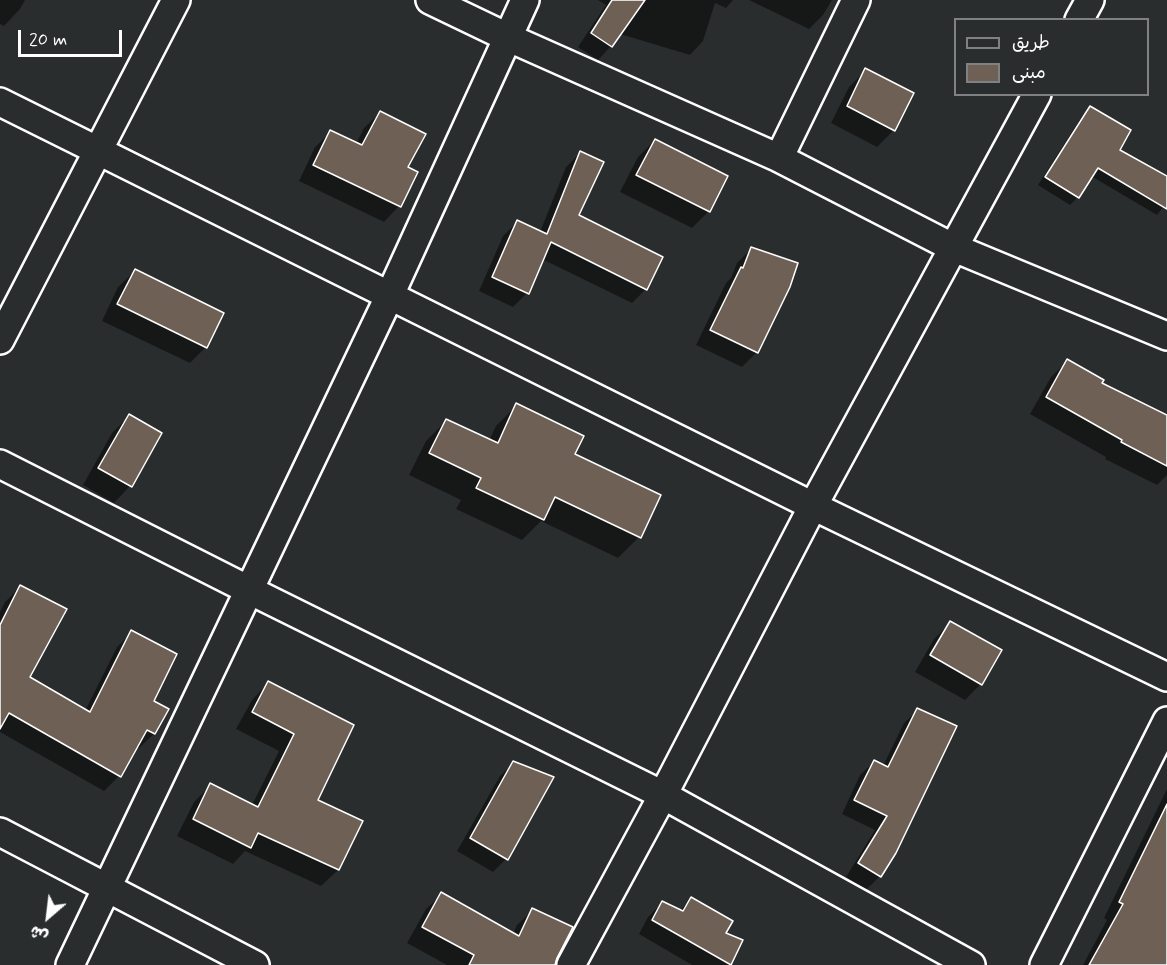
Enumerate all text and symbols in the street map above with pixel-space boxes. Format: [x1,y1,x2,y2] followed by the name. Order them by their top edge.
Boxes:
[21,18,124,56] scale bar
[954,18,1149,96] legend
[29,28,67,52] text: 20 m
[1012,31,1050,55] text: طريق
[1012,61,1046,85] text: مبنى
[18,887,78,947] north arrow
[27,920,52,947] text: ش

